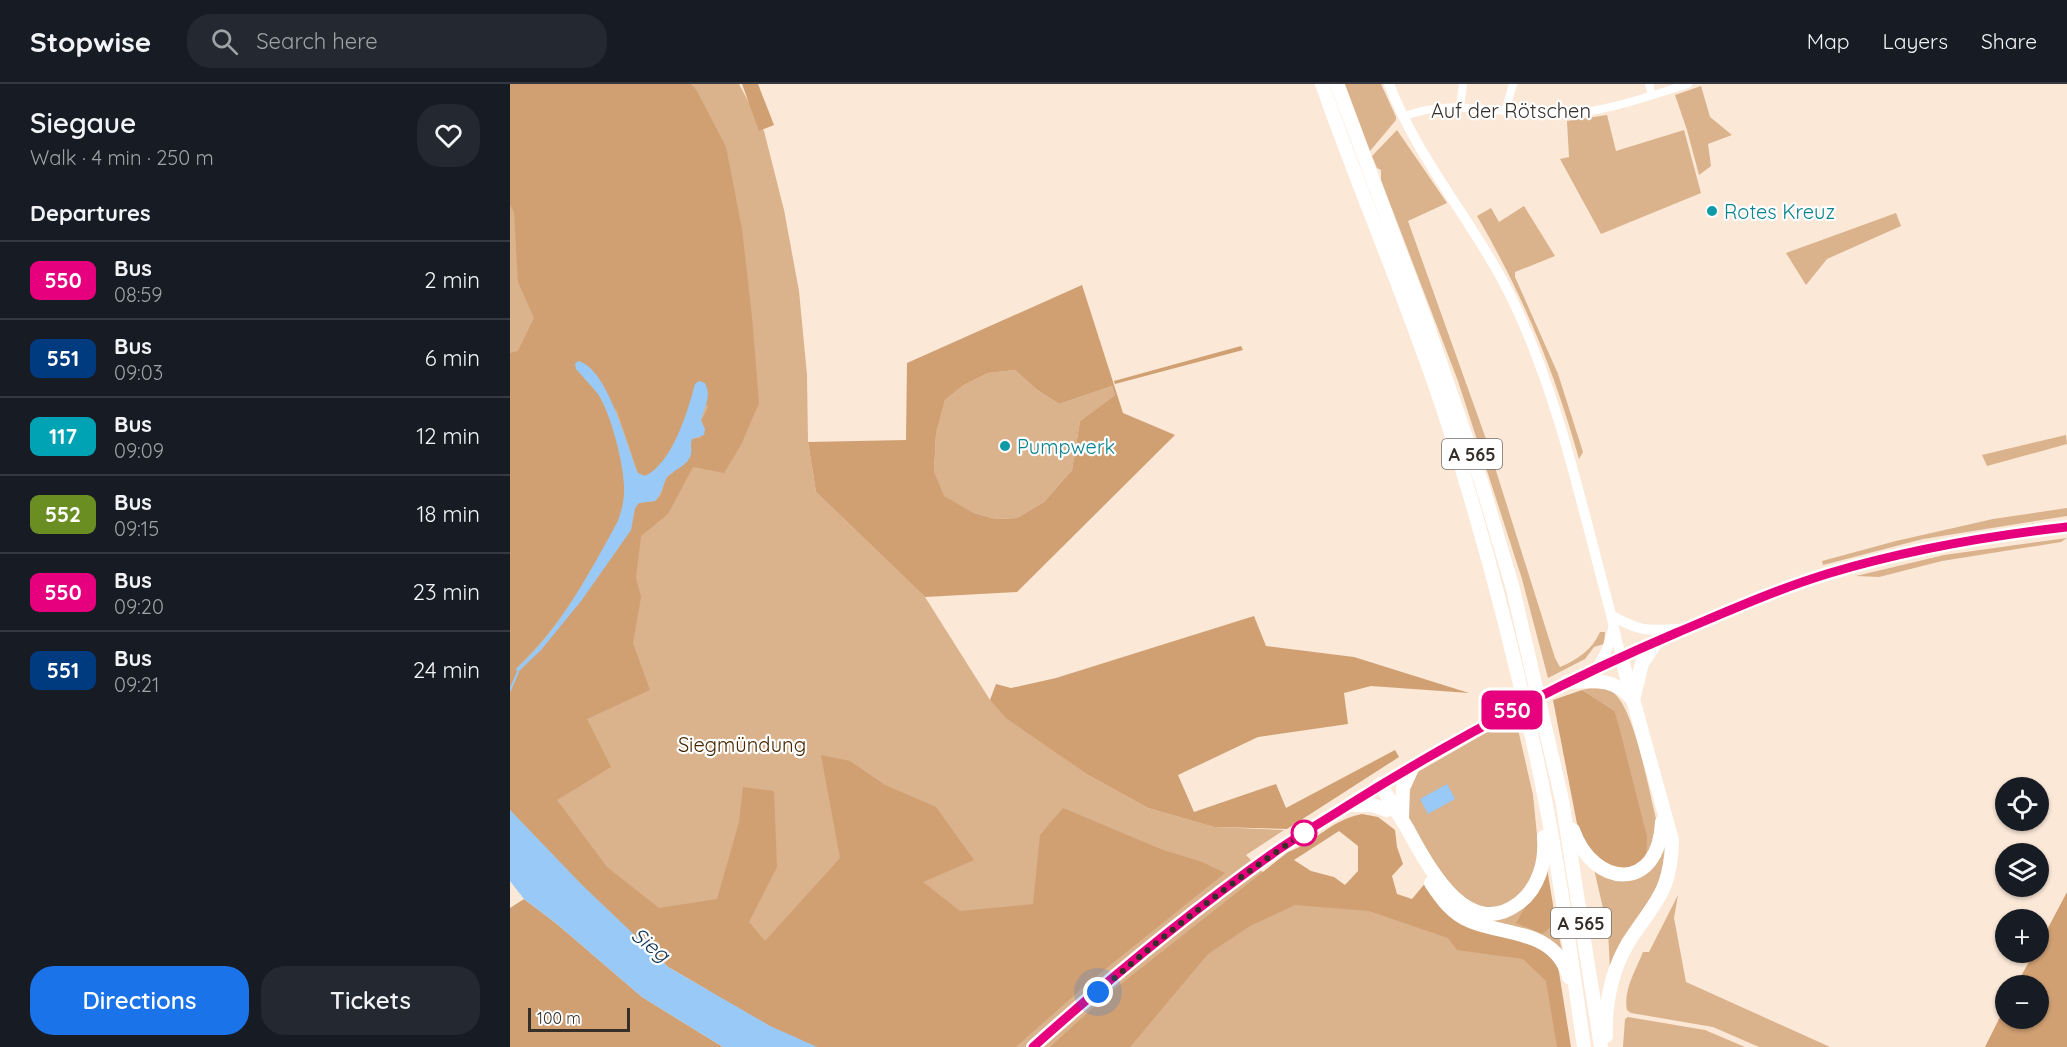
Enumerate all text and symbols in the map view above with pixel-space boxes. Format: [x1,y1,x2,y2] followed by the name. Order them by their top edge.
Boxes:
[187,14,607,68] search box
[30,24,151,59] text: Stopwise
[208,25,241,58] icon: search
[256,27,378,55] text: Search here
[1807,28,1850,54] text: Map
[1883,28,1948,54] text: Layers
[1981,28,2037,54] text: Share
[1431,98,1591,123] street label: Auf der Rötschen
[417,104,480,167] button: heart
[30,105,136,140] text: Siegaue
[30,145,214,170] text: Walk · 4 min · 250 m
[30,199,151,227] text: Departures
[1724,199,1835,224] place label: Rotes Kreuz
[1705,204,1719,218] marker: Rotes Kreuz
[114,254,152,282] text: Bus
[424,266,480,294] text: 2 min
[44,267,82,293] text: 550
[114,282,163,307] text: 08:59
[114,332,152,360] text: Bus
[425,344,480,372] text: 6 min
[47,345,79,371] text: 551
[114,360,163,385] text: 09:03
[114,410,152,438] text: Bus
[416,422,480,450] text: 12 min
[49,423,77,449] text: 117
[1017,434,1115,459] place label: Pumpwerk
[114,438,164,463] text: 09:09
[998,439,1012,453] marker: Pumpwerk
[1442,439,1502,469] road number: A 565
[114,488,152,516] text: Bus
[416,500,480,528] text: 18 min
[45,501,81,527] text: 552
[114,516,159,541] text: 09:15
[114,566,152,594] text: Bus
[413,578,480,606] text: 23 min
[44,579,82,605] text: 550
[114,594,164,619] text: 09:20
[114,644,152,672] text: Bus
[413,656,480,684] text: 24 min
[47,657,79,683] text: 551
[114,672,159,697] text: 09:21
[1478,690,1546,730] line badge: 550
[1493,697,1531,723] text: 550
[678,732,806,757] park label: Siegmündung
[1995,777,2049,1029] map controls
[1995,777,2049,831] button: locate
[1291,820,1317,846] unlabelled marker
[1995,843,2049,897] button: layers
[1551,908,1611,938] road number: A 565
[1995,909,2049,963] button: +
[627,921,677,968] water label: Sieg
[30,966,249,1035] button: Directions
[261,966,480,1035] button: Tickets
[1995,975,2049,1029] button: −
[1083,977,1113,1007] your location
[528,1005,630,1032] scale bar
[537,1008,581,1028] text: 100 m

